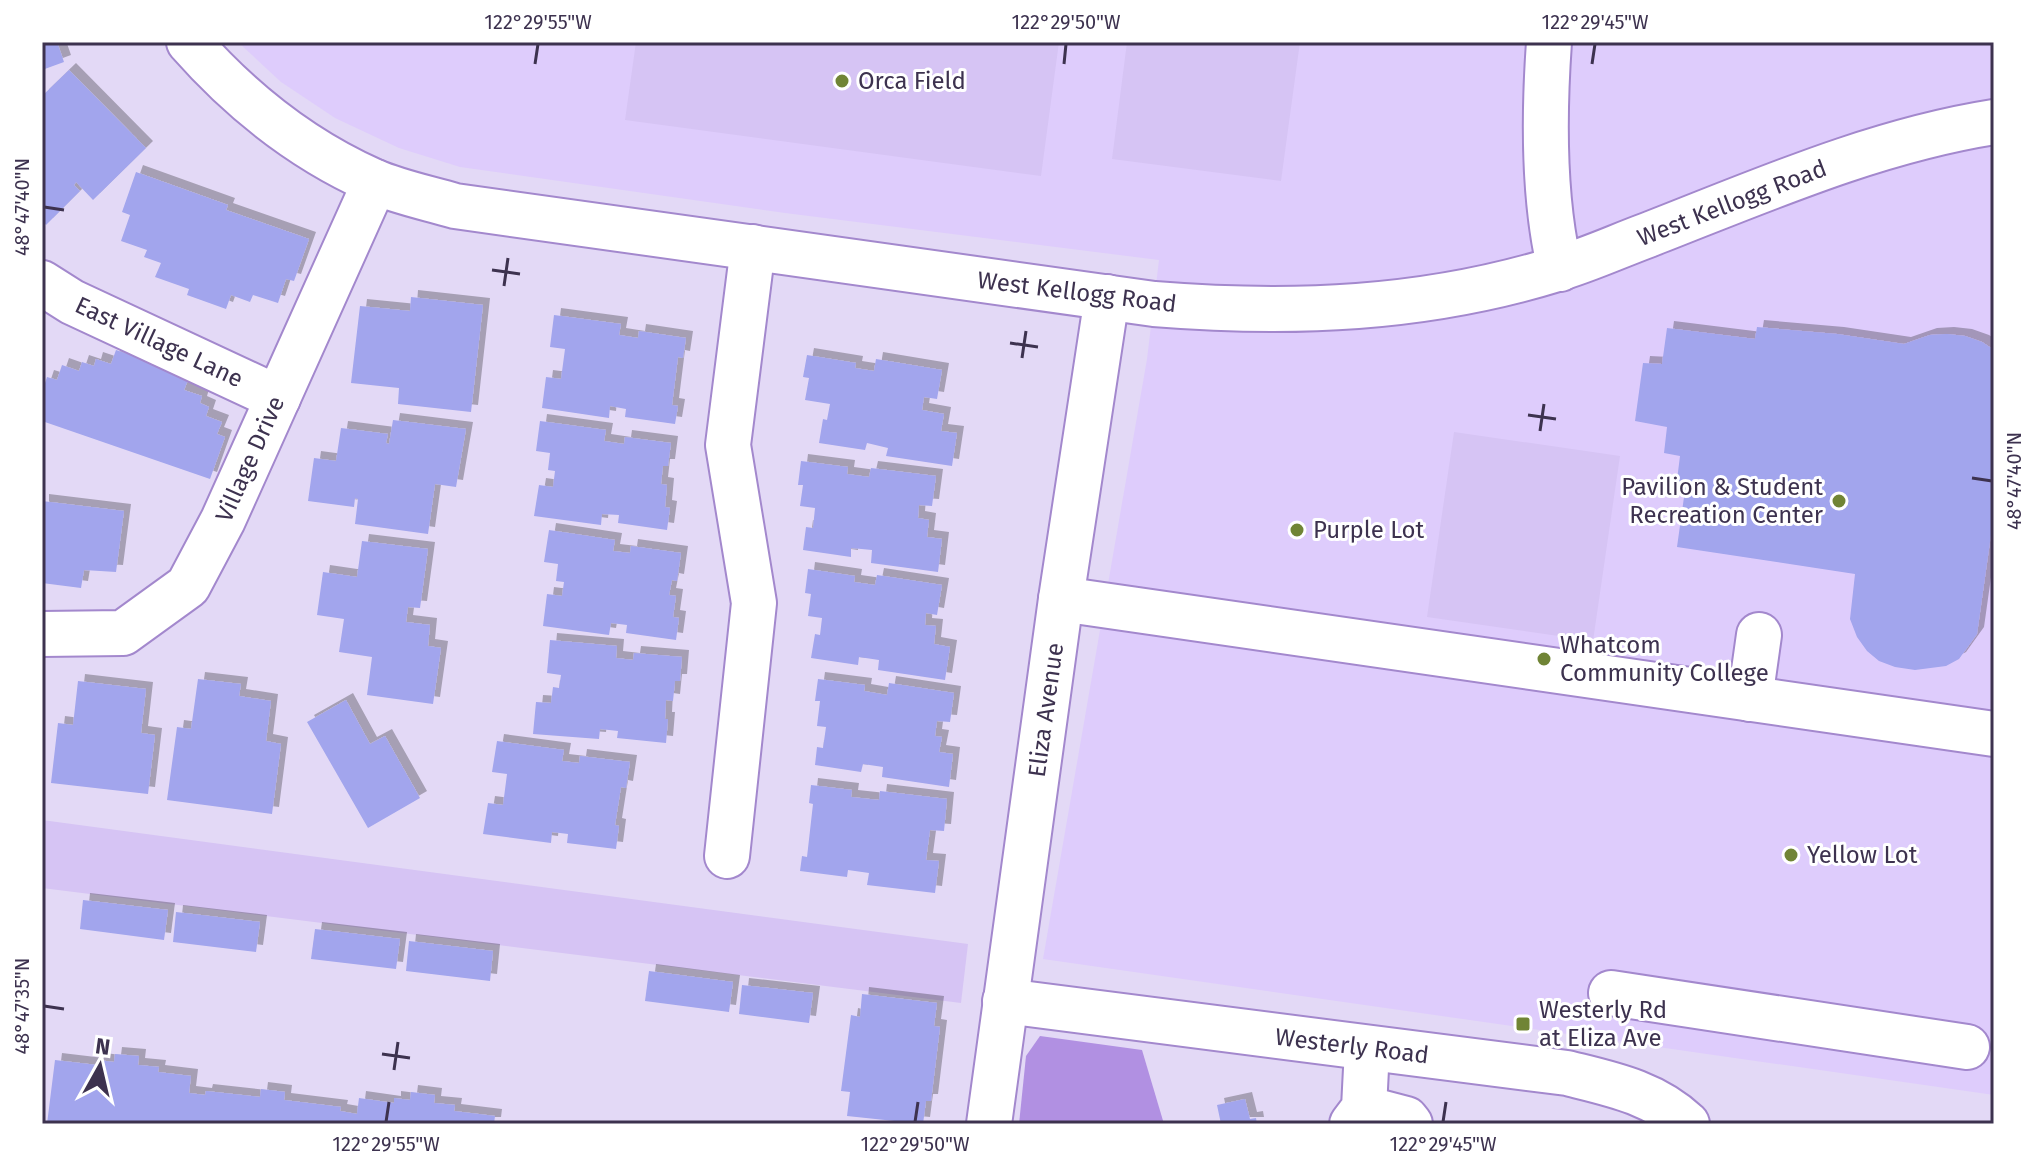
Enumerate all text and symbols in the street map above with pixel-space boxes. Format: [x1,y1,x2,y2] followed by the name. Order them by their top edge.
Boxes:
[484,10,592,34] text: 122°29'55"W
[1012,10,1121,34] text: 122°29'50"W
[1541,10,1649,34] text: 122°29'45"W
[858,67,966,95] place label: Orca Field
[833,72,851,90] marker: Orca Field
[1633,154,1831,252] street label: West Kellogg Road
[10,158,34,256] text: 48°47'40"N
[976,266,1178,318] street label: West Kellogg Road
[71,291,247,393] street label: East Village Lane
[210,392,290,526] street label: Village Drive
[2002,432,2026,530] text: 48°47'40"N
[1621,473,1824,529] place label: Pavilion & Student Recreation Center
[1830,492,1848,510] marker: Pavilion & Student Recreation Center
[1313,516,1425,544] place label: Purple Lot
[1288,521,1306,539] marker: Purple Lot
[1560,631,1769,687] place label: Whatcom Community College
[1023,641,1069,779] street label: Eliza Avenue
[1535,650,1553,668] marker: Whatcom Community College
[1807,841,1918,869] place label: Yellow Lot
[1782,846,1800,864] marker: Yellow Lot
[10,958,34,1054] text: 48°47'35"N
[1539,996,1667,1052] place label: Westerly Rd at Eliza Ave
[1514,1015,1532,1033] marker: Westerly Rd at Eliza Ave
[1273,1023,1431,1069] street label: Westerly Road
[60,1026,140,1106] north arrow
[94,1032,112,1061] text: N
[332,1132,440,1156] text: 122°29'55"W
[861,1132,970,1156] text: 122°29'50"W
[1389,1132,1497,1156] text: 122°29'45"W

